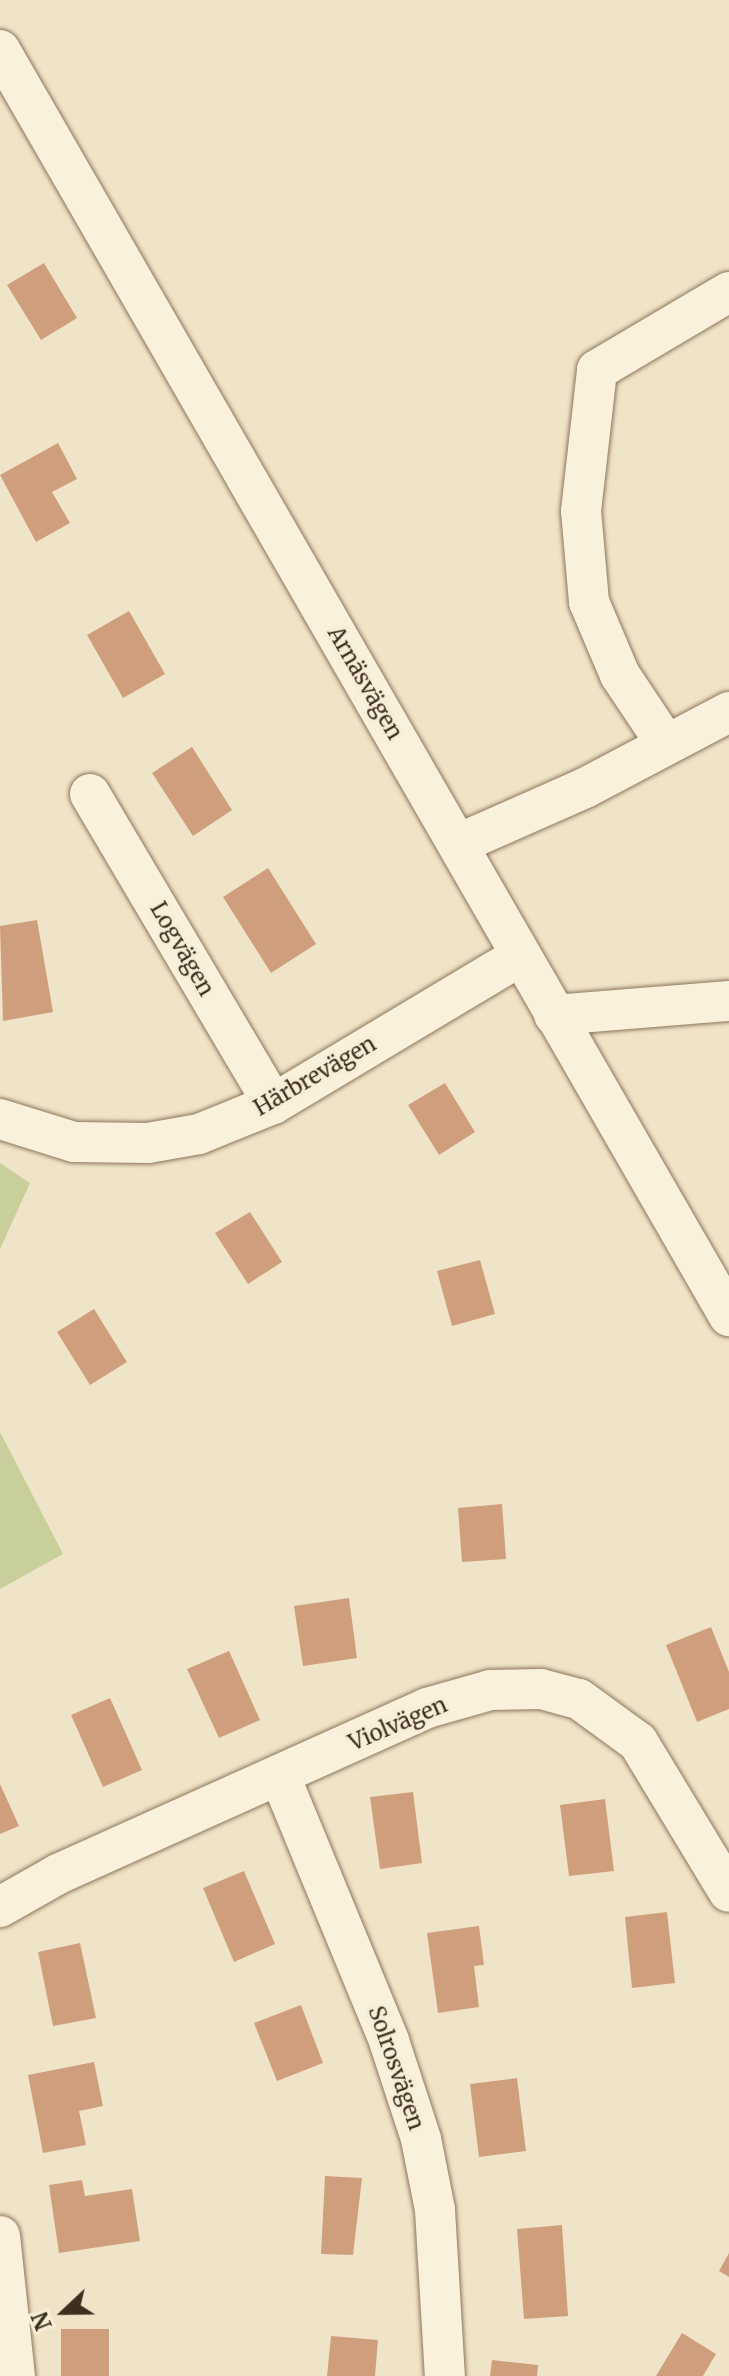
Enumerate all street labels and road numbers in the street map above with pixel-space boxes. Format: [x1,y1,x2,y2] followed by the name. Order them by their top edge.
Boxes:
[322,622,408,744] street label: Arnäsvägen
[145,897,219,1001] street label: Logvägen
[249,1030,381,1122] street label: Härbrevägen
[345,1692,451,1756] street label: Violvägen
[363,2003,429,2133] street label: Solrosvägen

